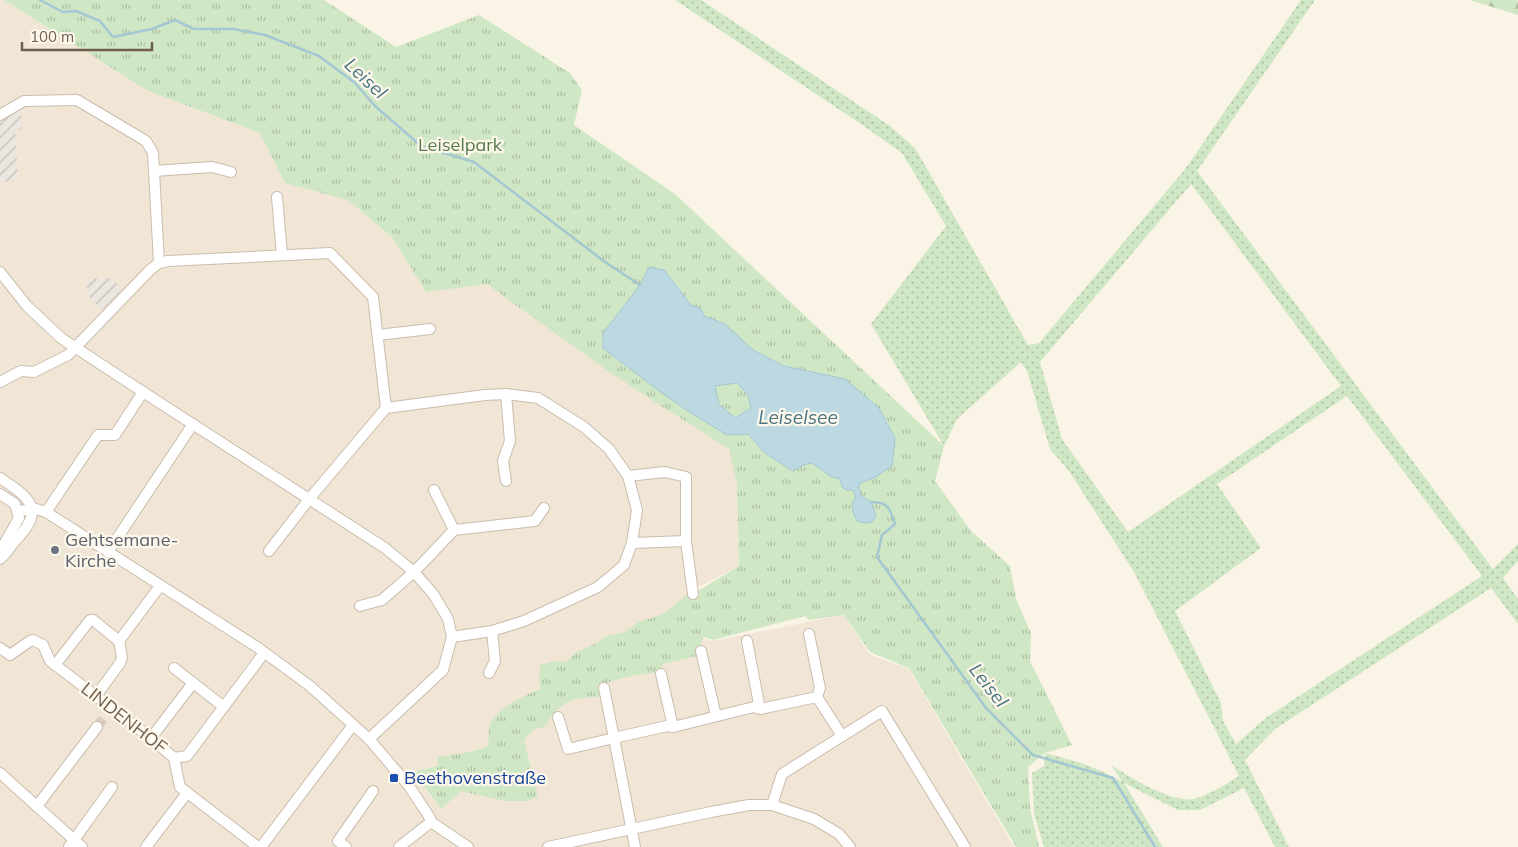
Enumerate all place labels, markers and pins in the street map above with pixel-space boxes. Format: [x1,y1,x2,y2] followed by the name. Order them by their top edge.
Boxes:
[65,528,178,572] place label: Gehtsemane- Kirche
[49,544,61,556] marker: Gehtsemane- Kirche
[404,766,546,789] place label: Beethovenstraße
[388,772,400,784] marker: Beethovenstraße

